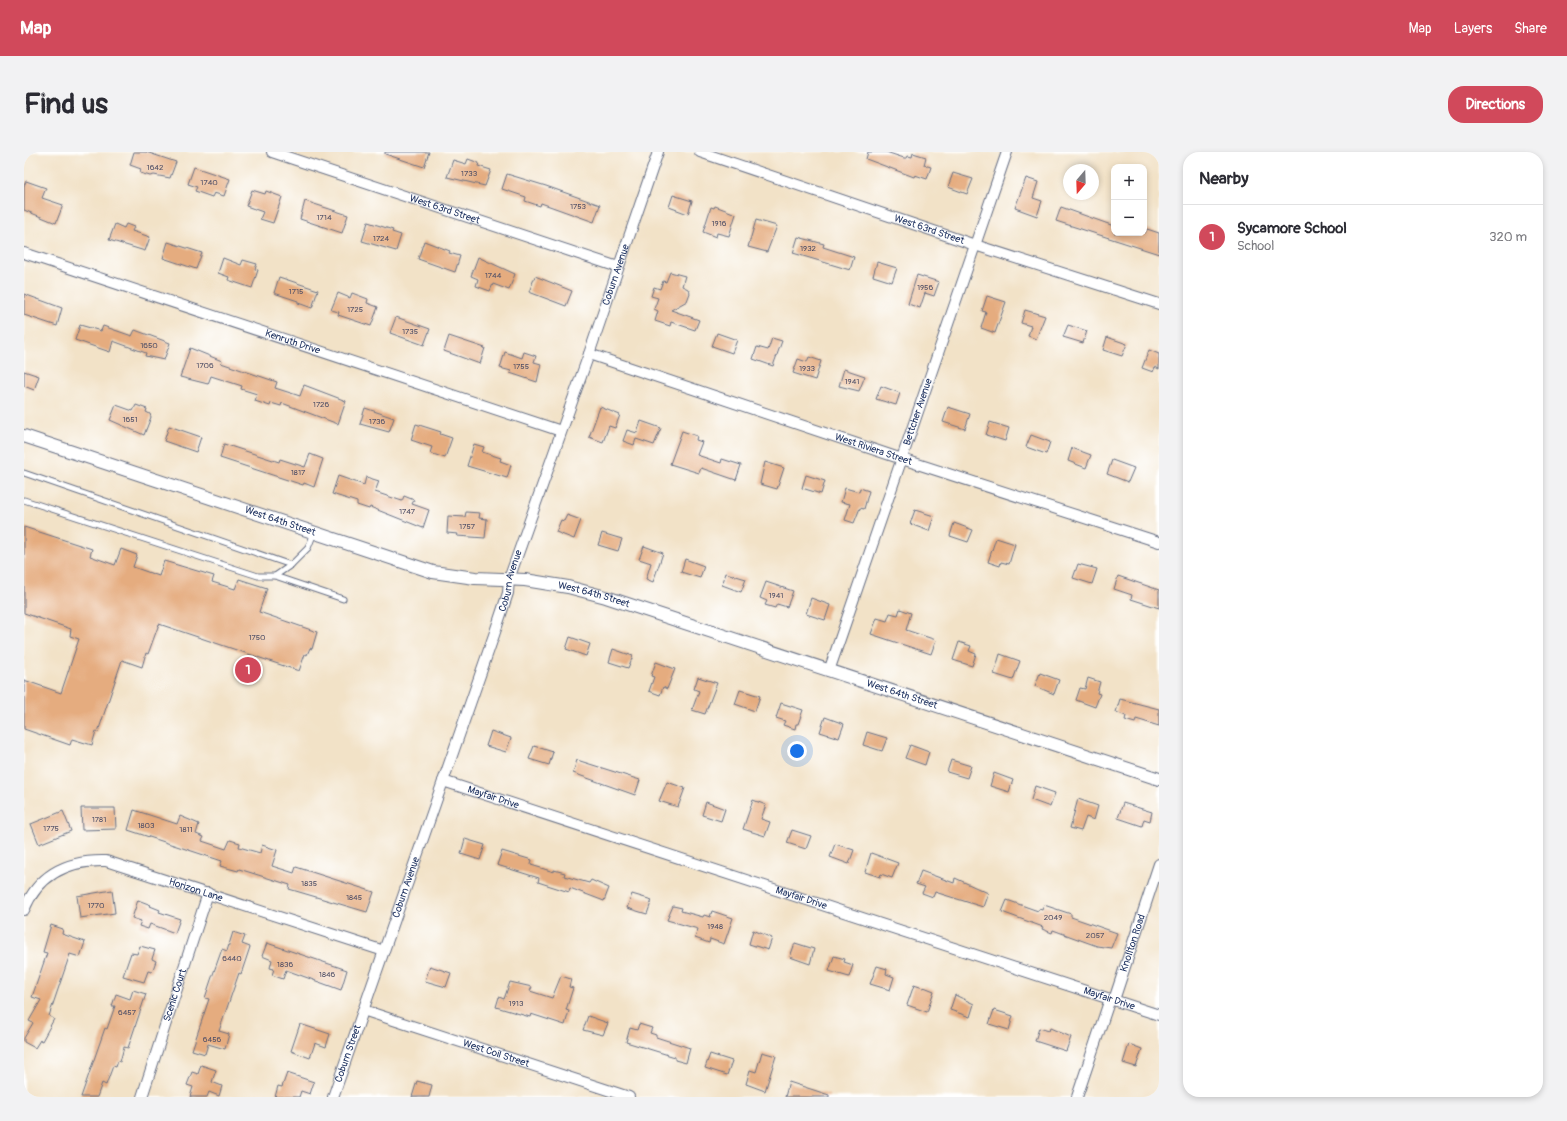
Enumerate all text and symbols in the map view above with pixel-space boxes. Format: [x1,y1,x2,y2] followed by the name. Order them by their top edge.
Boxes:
[20,16,51,40] text: Map
[1409,20,1432,37] text: Map
[1454,20,1492,37] text: Layers
[1514,20,1547,37] text: Share
[1448,86,1543,123] button: Directions
[24,87,108,122] text: Find us
[147,163,164,172] house number: 1642
[1063,164,1099,200] north arrow
[1111,164,1147,236] map controls
[1111,164,1147,200] button: +
[1199,168,1248,189] text: Nearby
[461,169,478,178] house number: 1733
[200,178,218,187] house number: 1740
[408,192,482,227] street label: West 63rd Street
[1111,200,1147,236] button: −
[570,202,587,211] house number: 1753
[893,212,967,247] street label: West 63rd Street
[316,213,332,222] house number: 1714
[711,219,727,228] house number: 1916
[1237,219,1347,238] text: Sycamore School
[1209,229,1215,245] text: 1
[1489,229,1527,245] text: 320 m
[373,234,390,243] house number: 1724
[1237,238,1274,254] text: School
[600,243,632,307] street label: Coburn Avenue
[800,244,817,253] house number: 1932
[485,271,502,280] house number: 1744
[917,283,933,292] house number: 1956
[289,287,303,296] house number: 1715
[347,305,363,314] house number: 1725
[264,327,322,357] street label: Kenruth Drive
[402,327,418,336] house number: 1735
[140,341,158,350] house number: 1650
[196,361,214,370] house number: 1706
[513,362,529,371] house number: 1755
[799,364,816,373] house number: 1933
[844,377,860,386] house number: 1941
[901,377,935,447] street label: Bettcher Avenue
[313,400,330,409] house number: 1726
[122,415,138,424] house number: 1651
[369,417,386,426] house number: 1736
[833,431,915,468] street label: West Riviera Street
[291,468,306,477] house number: 1817
[243,504,318,539] street label: West 64th Street
[399,507,416,516] house number: 1747
[459,522,476,531] house number: 1757
[496,548,525,613] street label: Coburn Avenue
[557,579,632,611] street label: West 64th Street
[768,591,784,600] house number: 1941
[248,633,266,642] house number: 1750
[235,655,261,685] pin: 1
[865,677,940,712] street label: West 64th Street
[787,741,807,761] your location
[466,783,521,811] street label: Mayfair Drive
[92,815,106,824] house number: 1781
[137,821,155,830] house number: 1803
[43,824,59,833] house number: 1775
[179,825,193,834] house number: 1811
[390,855,422,919] street label: Coburn Avenue
[167,876,224,904] street label: Horizon Lane
[301,879,317,888] house number: 1835
[774,884,829,912] street label: Mayfair Drive
[346,893,362,902] house number: 1845
[87,901,105,910] house number: 1770
[1044,913,1062,922] house number: 2049
[1118,913,1148,973] street label: Knollton Road
[707,922,723,931] house number: 1948
[1086,931,1105,940] house number: 2057
[222,954,242,963] house number: 6440
[277,960,293,969] house number: 1836
[161,966,189,1023] street label: Scenic Court
[319,970,336,979] house number: 1846
[1082,985,1137,1013] street label: Mayfair Drive
[509,999,524,1008] house number: 1913
[118,1008,137,1017] house number: 6457
[333,1022,364,1084] street label: Coburn Street
[203,1035,221,1044] house number: 6456
[461,1037,532,1070] street label: West Coil Street

